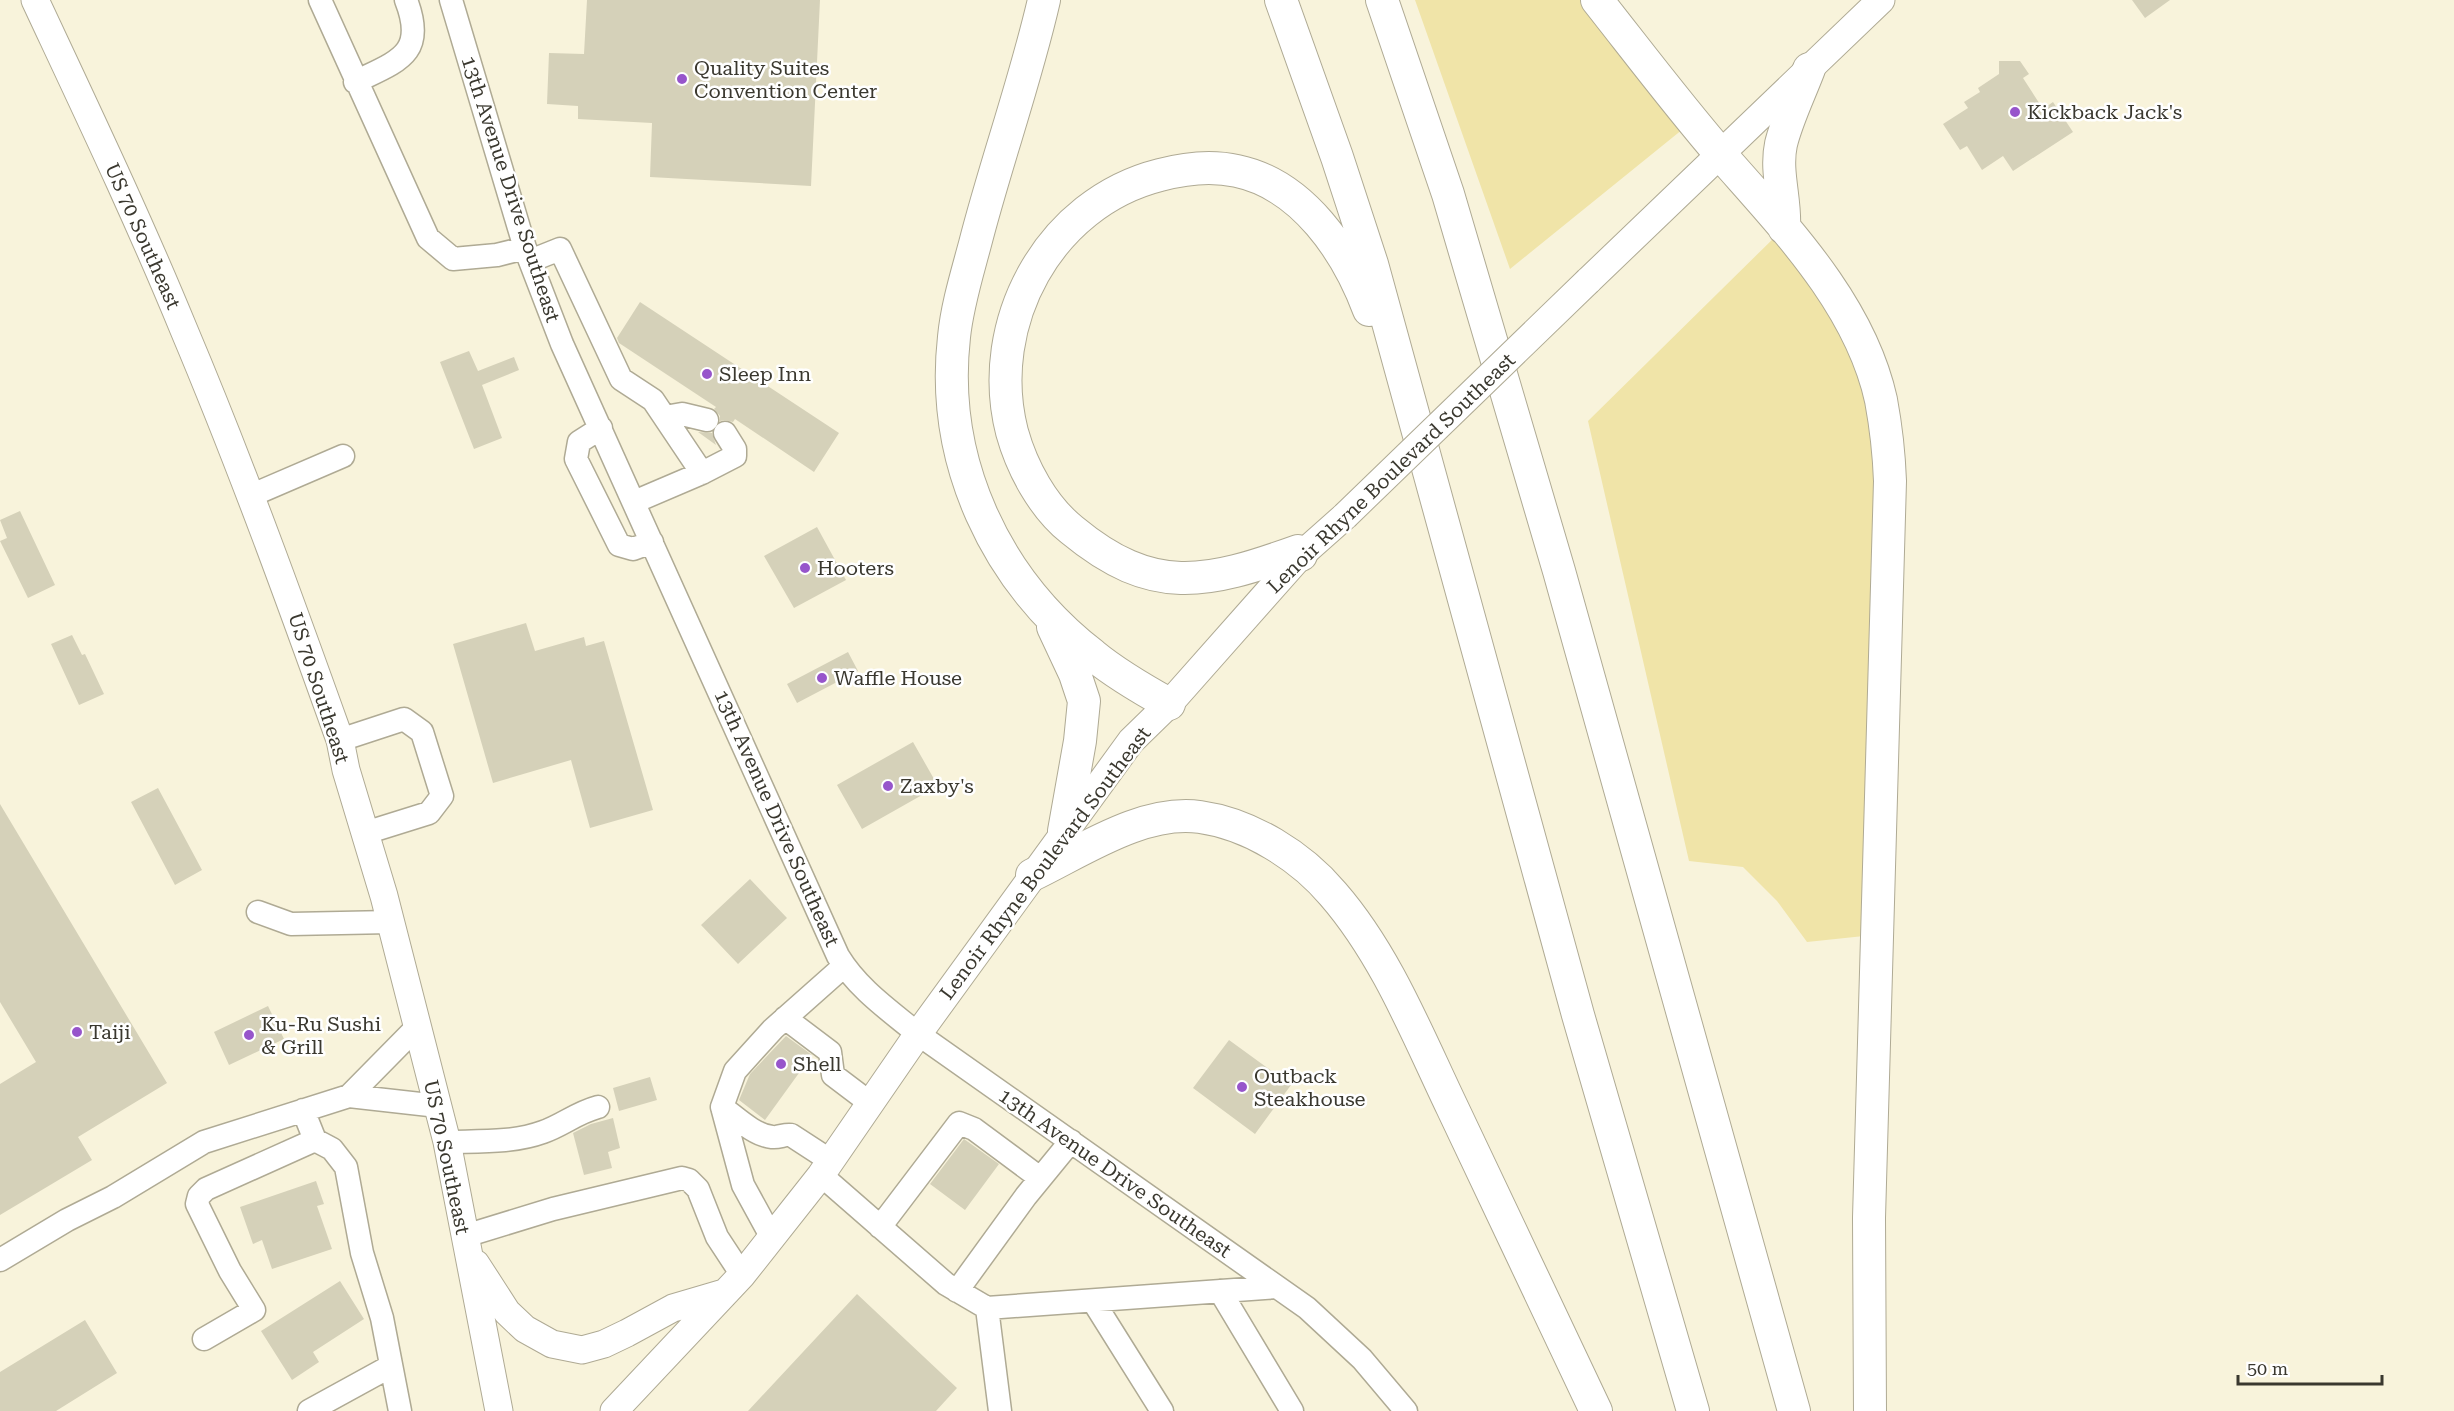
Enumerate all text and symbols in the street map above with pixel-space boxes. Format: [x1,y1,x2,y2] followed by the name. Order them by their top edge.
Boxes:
[457,53,566,326] street label: 13th Avenue Drive Southeast
[694,56,877,103] place label: Quality Suites Convention Center
[675,72,689,86] marker: Quality Suites Convention Center
[2027,100,2182,124] place label: Kickback Jack's
[2008,105,2022,119] marker: Kickback Jack's
[100,159,186,313] street label: US 70 Southeast
[1262,348,1520,598] street label: Lenoir Rhyne Boulevard Southeast
[719,362,811,386] place label: Sleep Inn
[700,367,714,381] marker: Sleep Inn
[817,556,894,580] place label: Hooters
[798,561,812,575] marker: Hooters
[283,609,355,767] street label: US 70 Southeast
[834,666,962,690] place label: Waffle House
[815,671,829,685] marker: Waffle House
[709,686,845,951] street label: 13th Avenue Drive Southeast
[934,721,1156,1004] street label: Lenoir Rhyne Boulevard Southeast
[900,774,974,798] place label: Zaxby's
[881,779,895,793] marker: Zaxby's
[261,1012,381,1059] place label: Ku-Ru Sushi & Grill
[89,1020,131,1044] place label: Taiji
[70,1025,84,1039] marker: Taiji
[242,1028,256,1042] marker: Ku-Ru Sushi & Grill
[793,1052,842,1076] place label: Shell
[774,1057,788,1071] marker: Shell
[1254,1064,1366,1111] place label: Outback Steakhouse
[419,1078,475,1237] street label: US 70 Southeast
[1235,1080,1249,1094] marker: Outback Steakhouse
[994,1083,1236,1263] street label: 13th Avenue Drive Southeast
[2238,1348,2382,1386] scale bar
[2247,1358,2288,1379] text: 50 m

